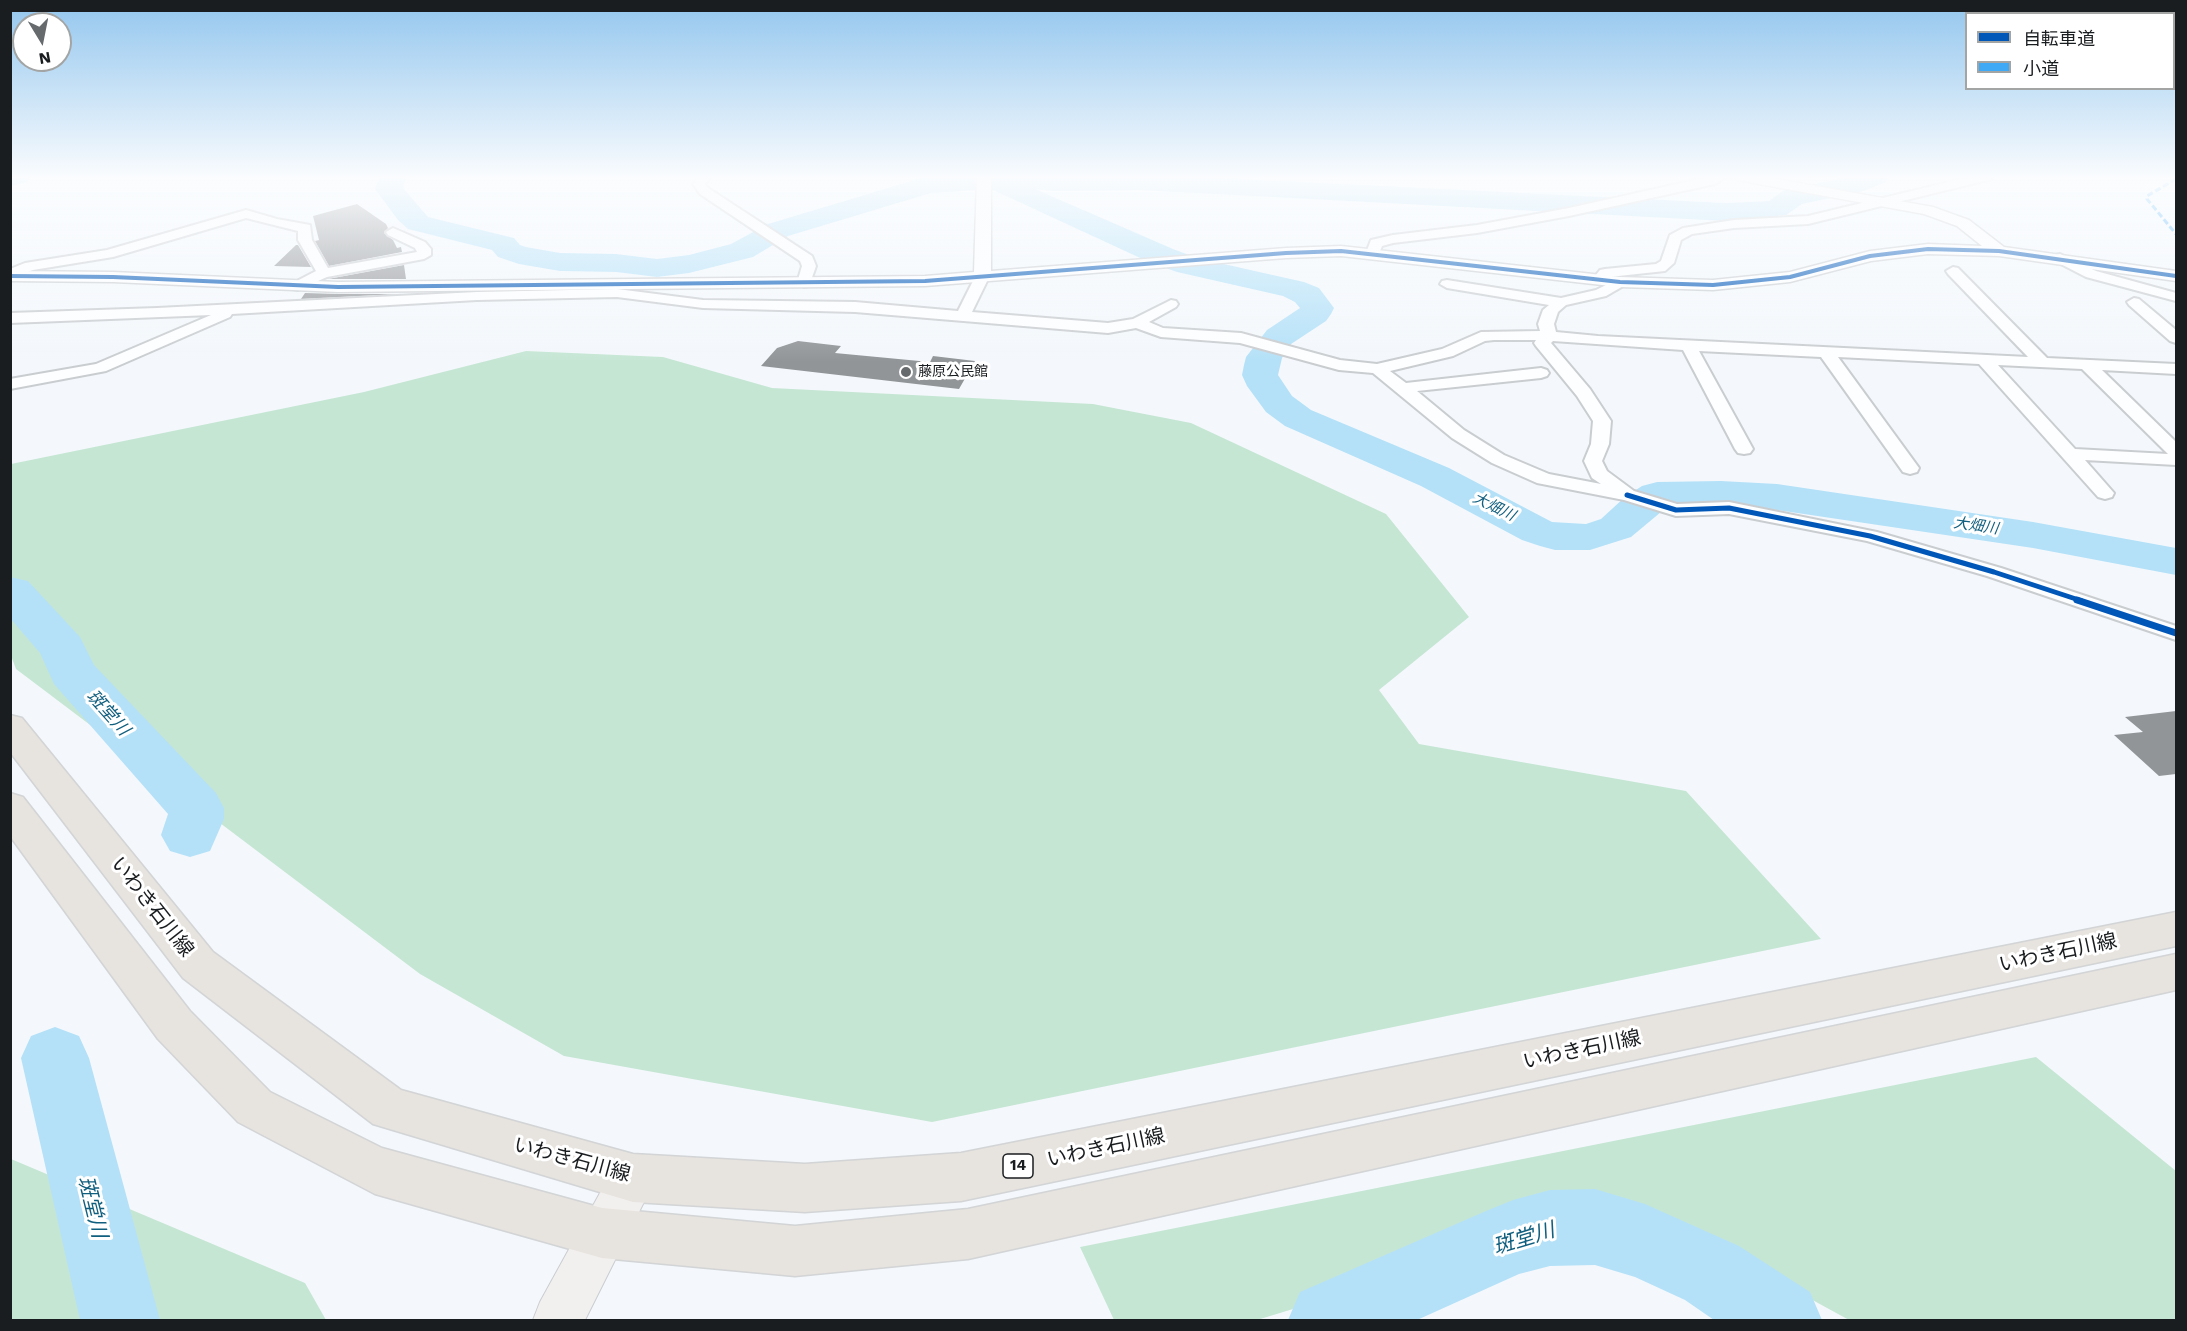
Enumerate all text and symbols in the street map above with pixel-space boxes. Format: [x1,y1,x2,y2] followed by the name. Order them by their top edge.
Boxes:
[12,12,72,72] north arrow
[1965,12,2175,90] legend
[2023,28,2095,49] text: 自転車道
[37,48,52,69] text: N
[2023,58,2059,79] text: 小道
[918,364,988,380] place label: 藤原公民館
[899,365,913,379] marker: 藤原公民館
[1470,489,1518,525] water label: 大畑川
[1952,514,2000,538] water label: 大畑川
[82,686,134,740] water label: 斑堂川
[106,852,198,962] street label: いわき石川線
[1997,929,2119,977] street label: いわき石川線
[1521,1026,1643,1074] street label: いわき石川線
[1045,1124,1167,1172] street label: いわき石川線
[511,1133,633,1187] street label: いわき石川線
[1003,1154,1033,1178] road number: 14
[72,1173,112,1241] water label: 斑堂川
[1490,1218,1558,1260] water label: 斑堂川

